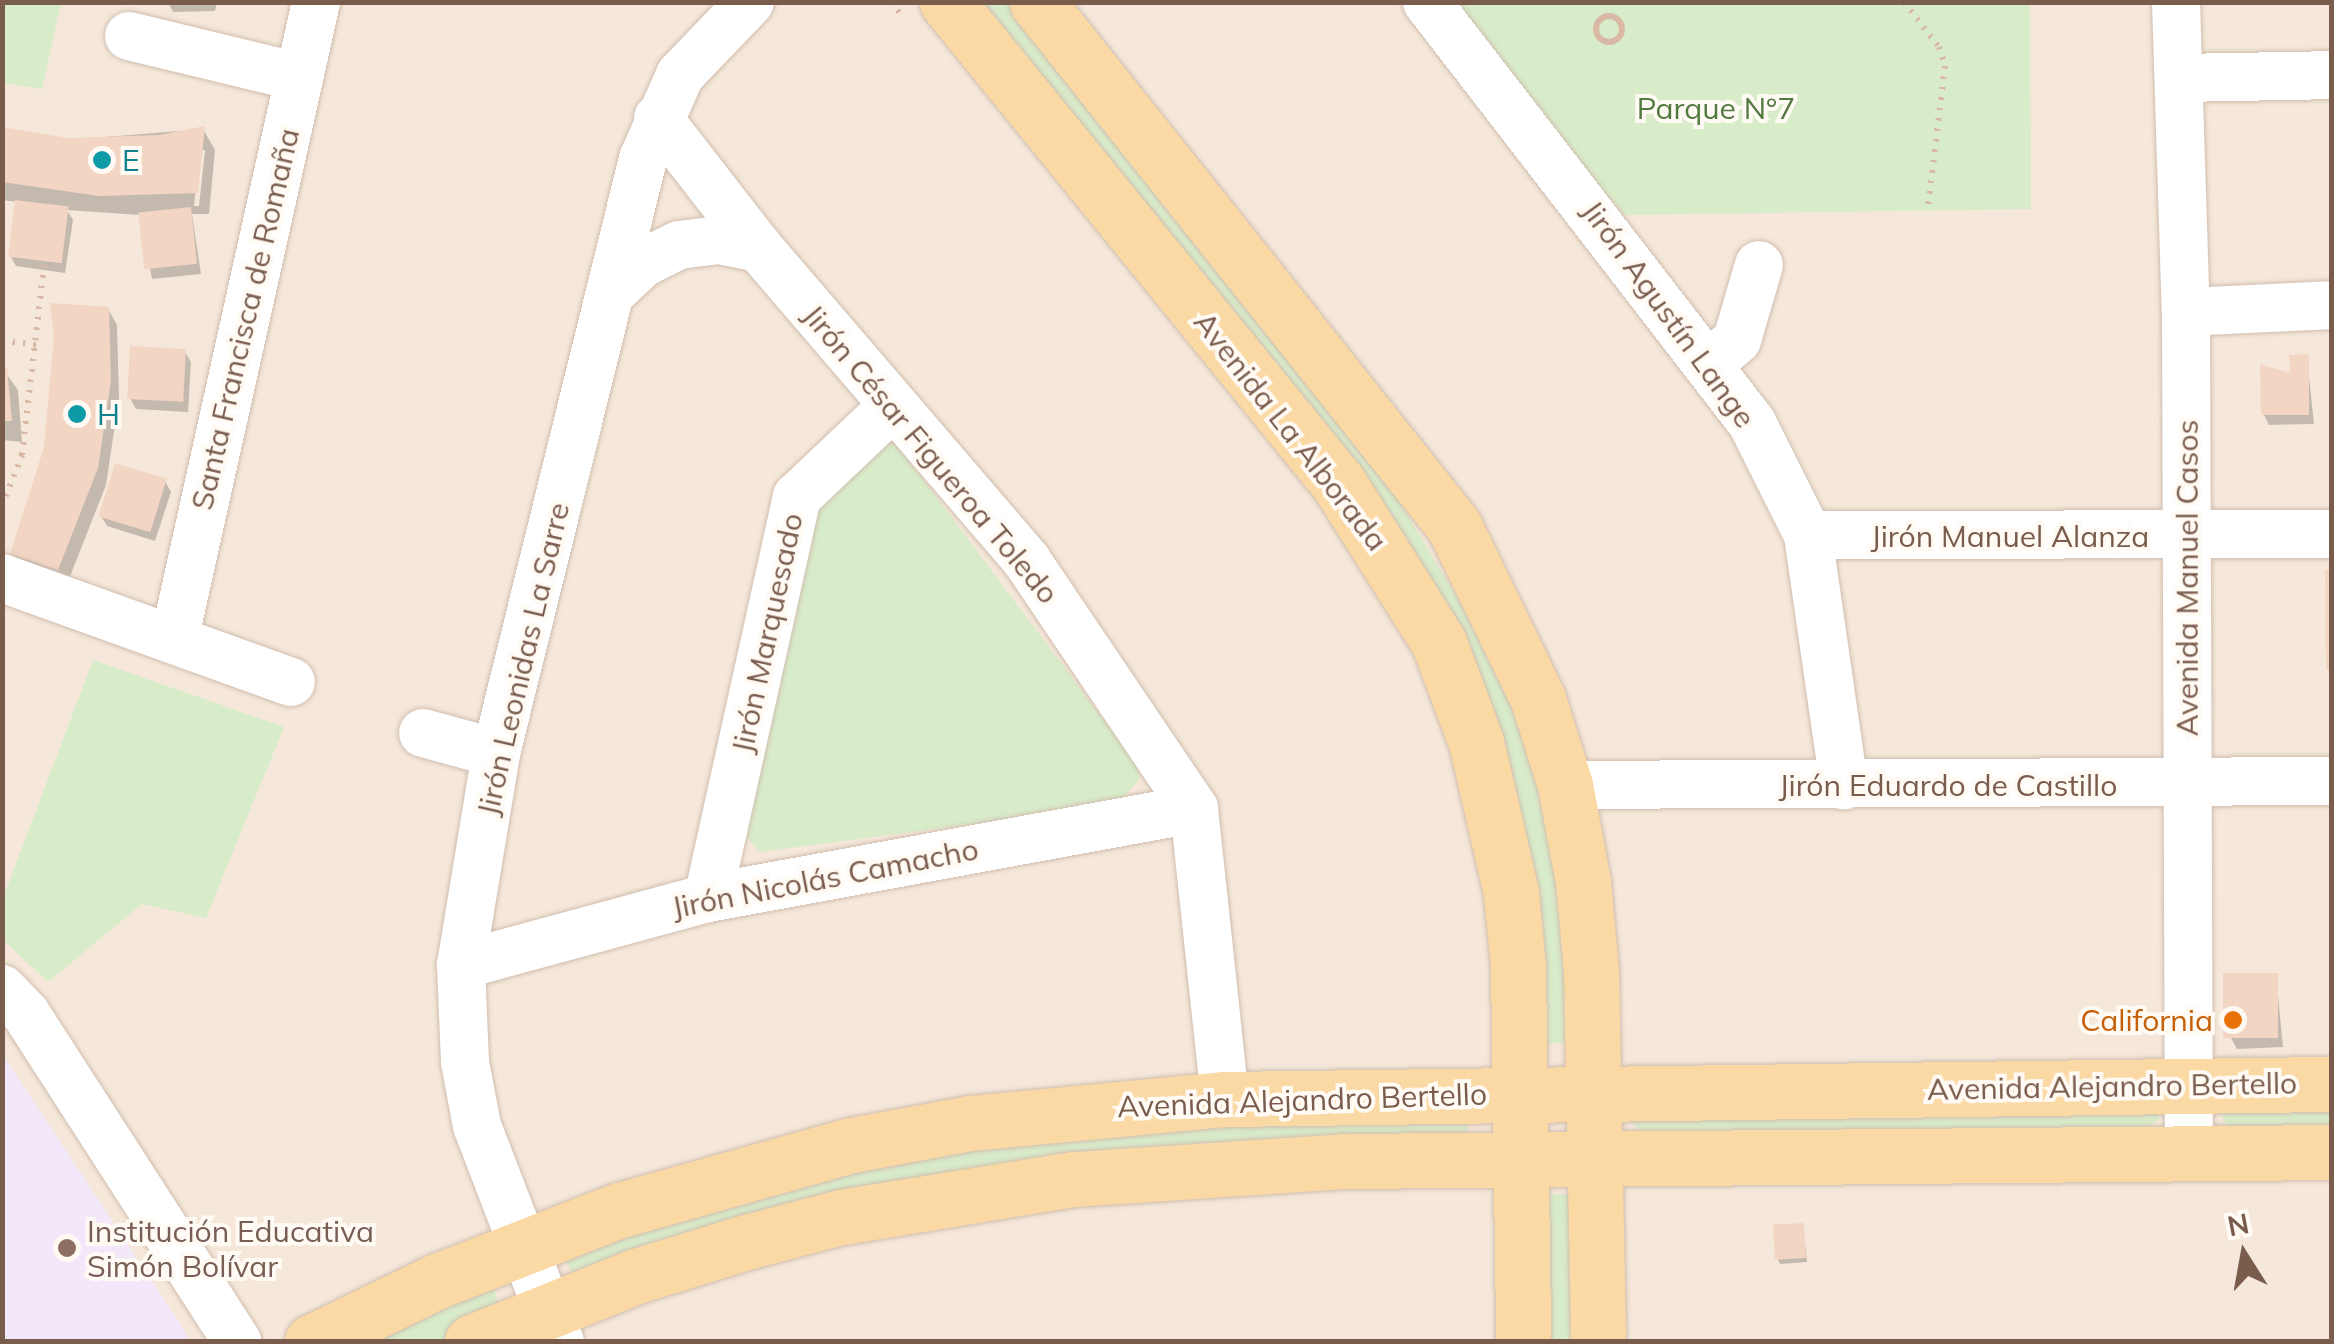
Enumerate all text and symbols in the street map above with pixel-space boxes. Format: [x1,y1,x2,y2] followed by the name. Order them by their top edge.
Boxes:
[1637,90,1795,126] park label: Parque N°7
[184,125,306,513] street label: Santa Francisca de Romaña
[122,142,140,178] place label: E
[91,149,113,171] marker: E
[1575,194,1763,434] street label: Jirón Agustín Lange
[796,297,1066,611] street label: Jirón César Figueroa Toledo
[1187,304,1395,558] street label: Avenida La Alborada
[97,396,120,432] place label: H
[66,403,88,425] marker: H
[2169,420,2205,736] street label: Avenida Manuel Casos
[469,499,577,819] street label: Jirón Leonidas La Sarre
[724,510,810,756] street label: Jirón Marquesado
[1871,518,2149,554] street label: Jirón Manuel Alanza
[1779,767,2117,803] street label: Jirón Eduardo de Castillo
[669,831,981,925] street label: Jirón Nicolás Camacho
[2080,1002,2213,1038] place label: California
[2222,1009,2244,1031] marker: California
[1927,1065,2297,1107] street label: Avenida Alejandro Bertello
[1116,1076,1488,1124] street label: Avenida Alejandro Bertello
[2194,1204,2294,1304] north arrow
[2224,1205,2252,1243] text: N
[87,1213,374,1284] place label: Institución Educativa Simón Bolívar
[56,1237,78,1259] marker: Institución Educativa Simón Bolívar

